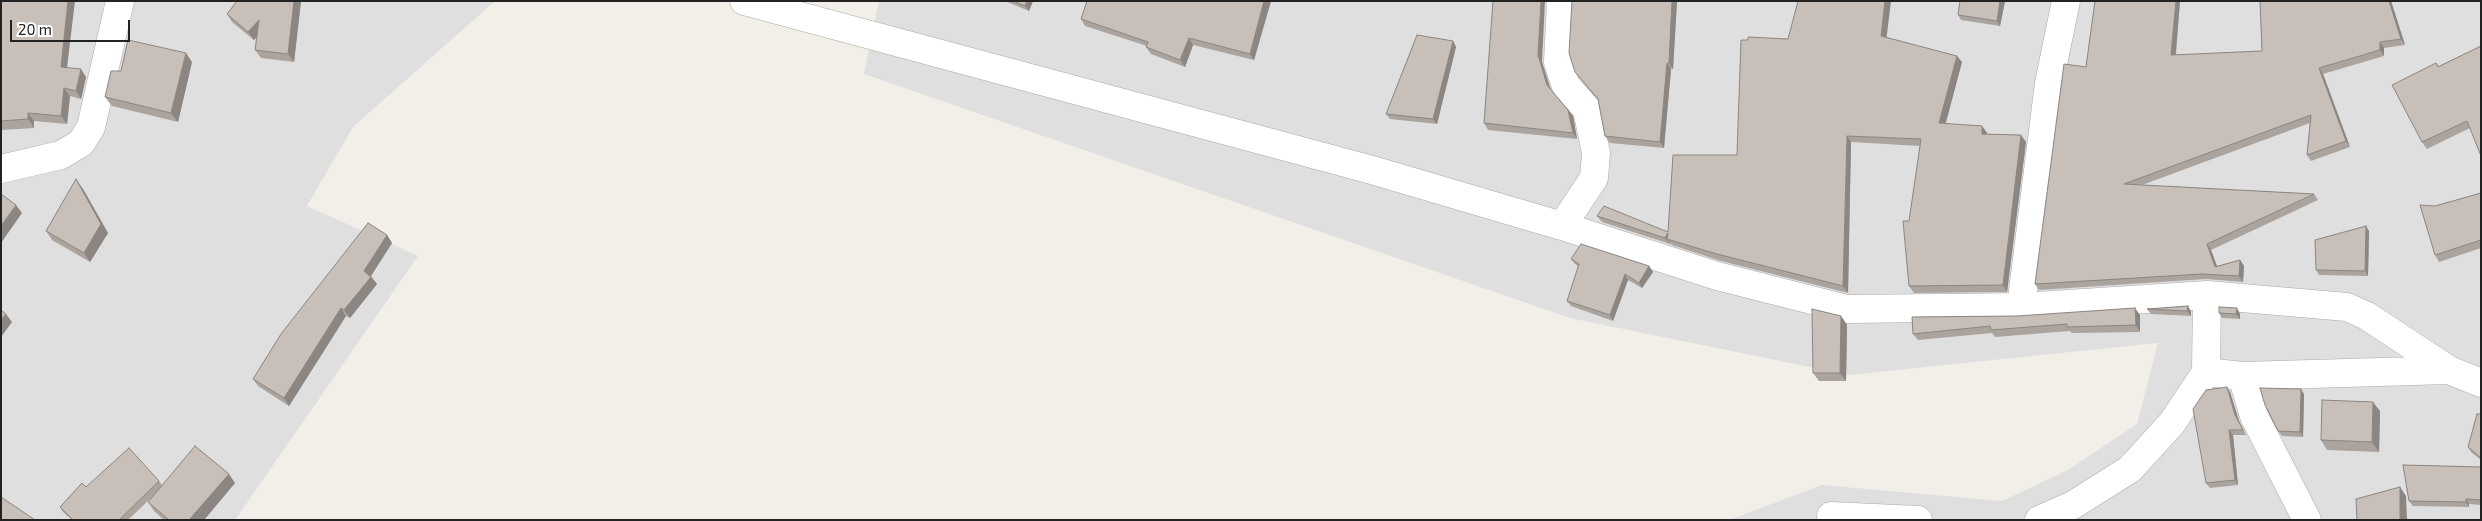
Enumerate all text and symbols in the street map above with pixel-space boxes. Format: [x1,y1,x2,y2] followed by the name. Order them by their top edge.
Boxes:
[12,10,132,42] scale bar
[18,20,52,38] text: 20 m

